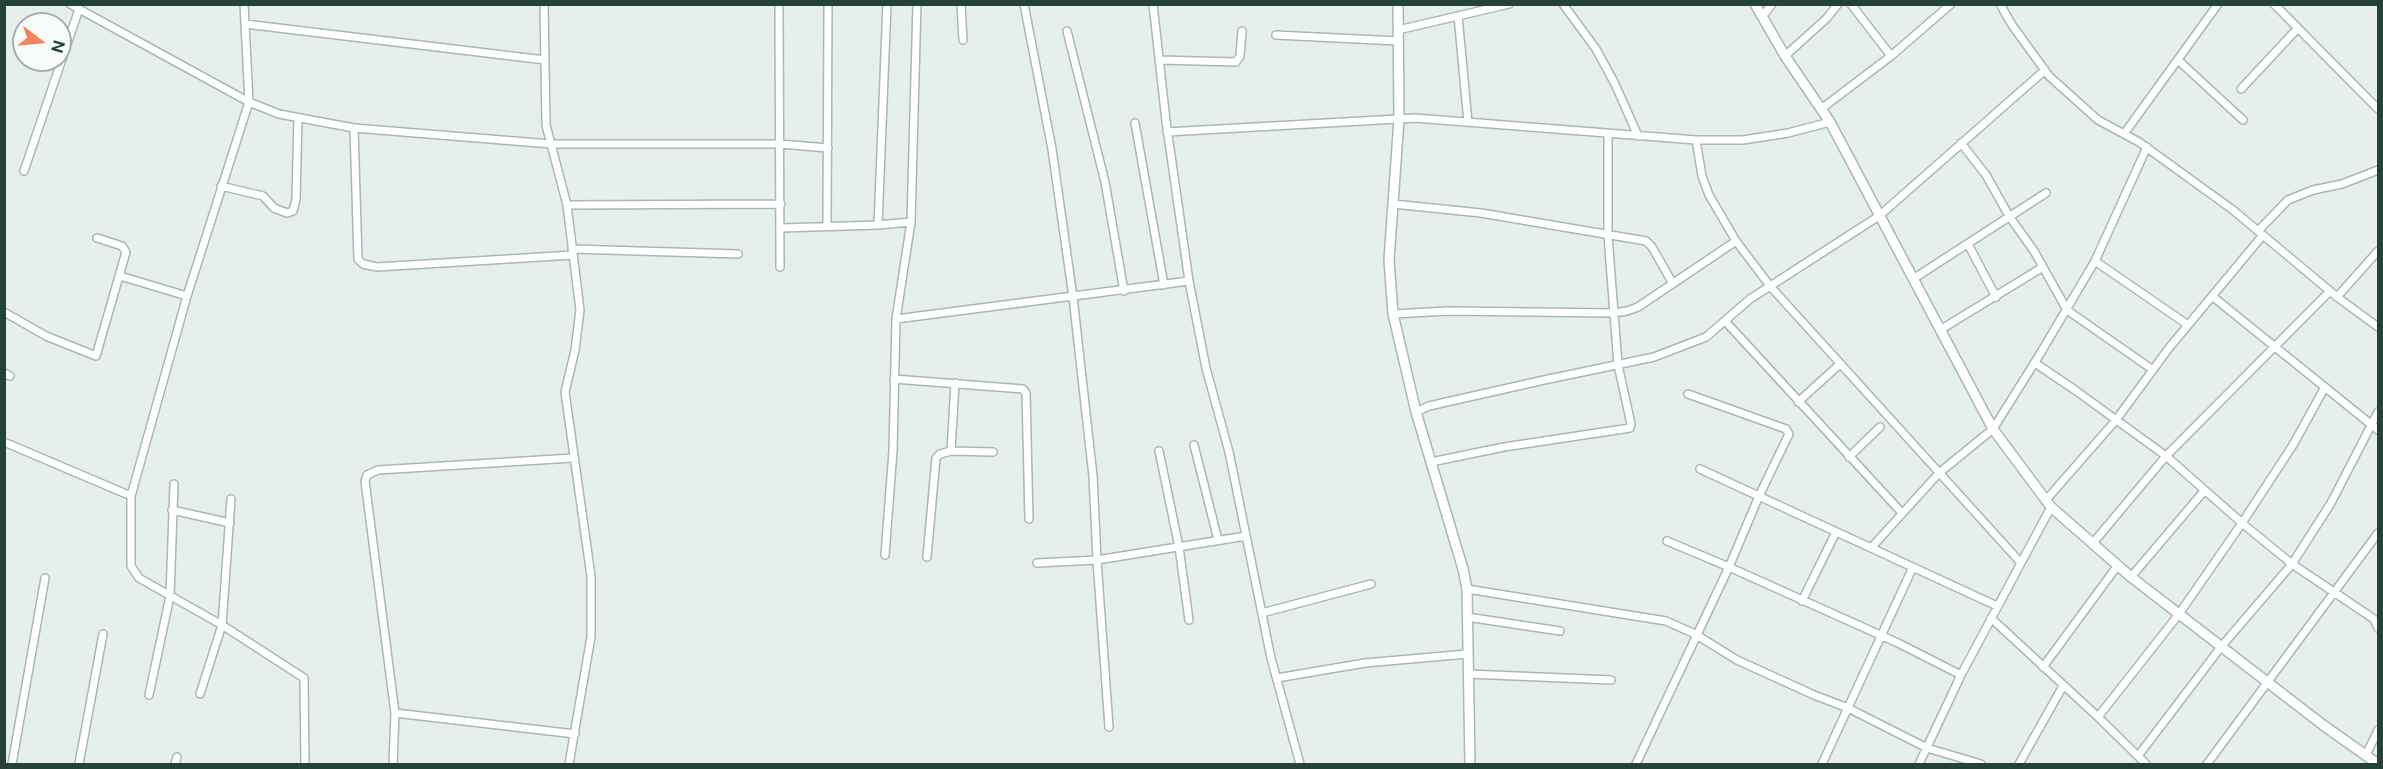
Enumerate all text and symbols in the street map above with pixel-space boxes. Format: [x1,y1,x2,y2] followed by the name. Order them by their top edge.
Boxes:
[12,12,72,72] north arrow
[47,38,69,55] text: N

